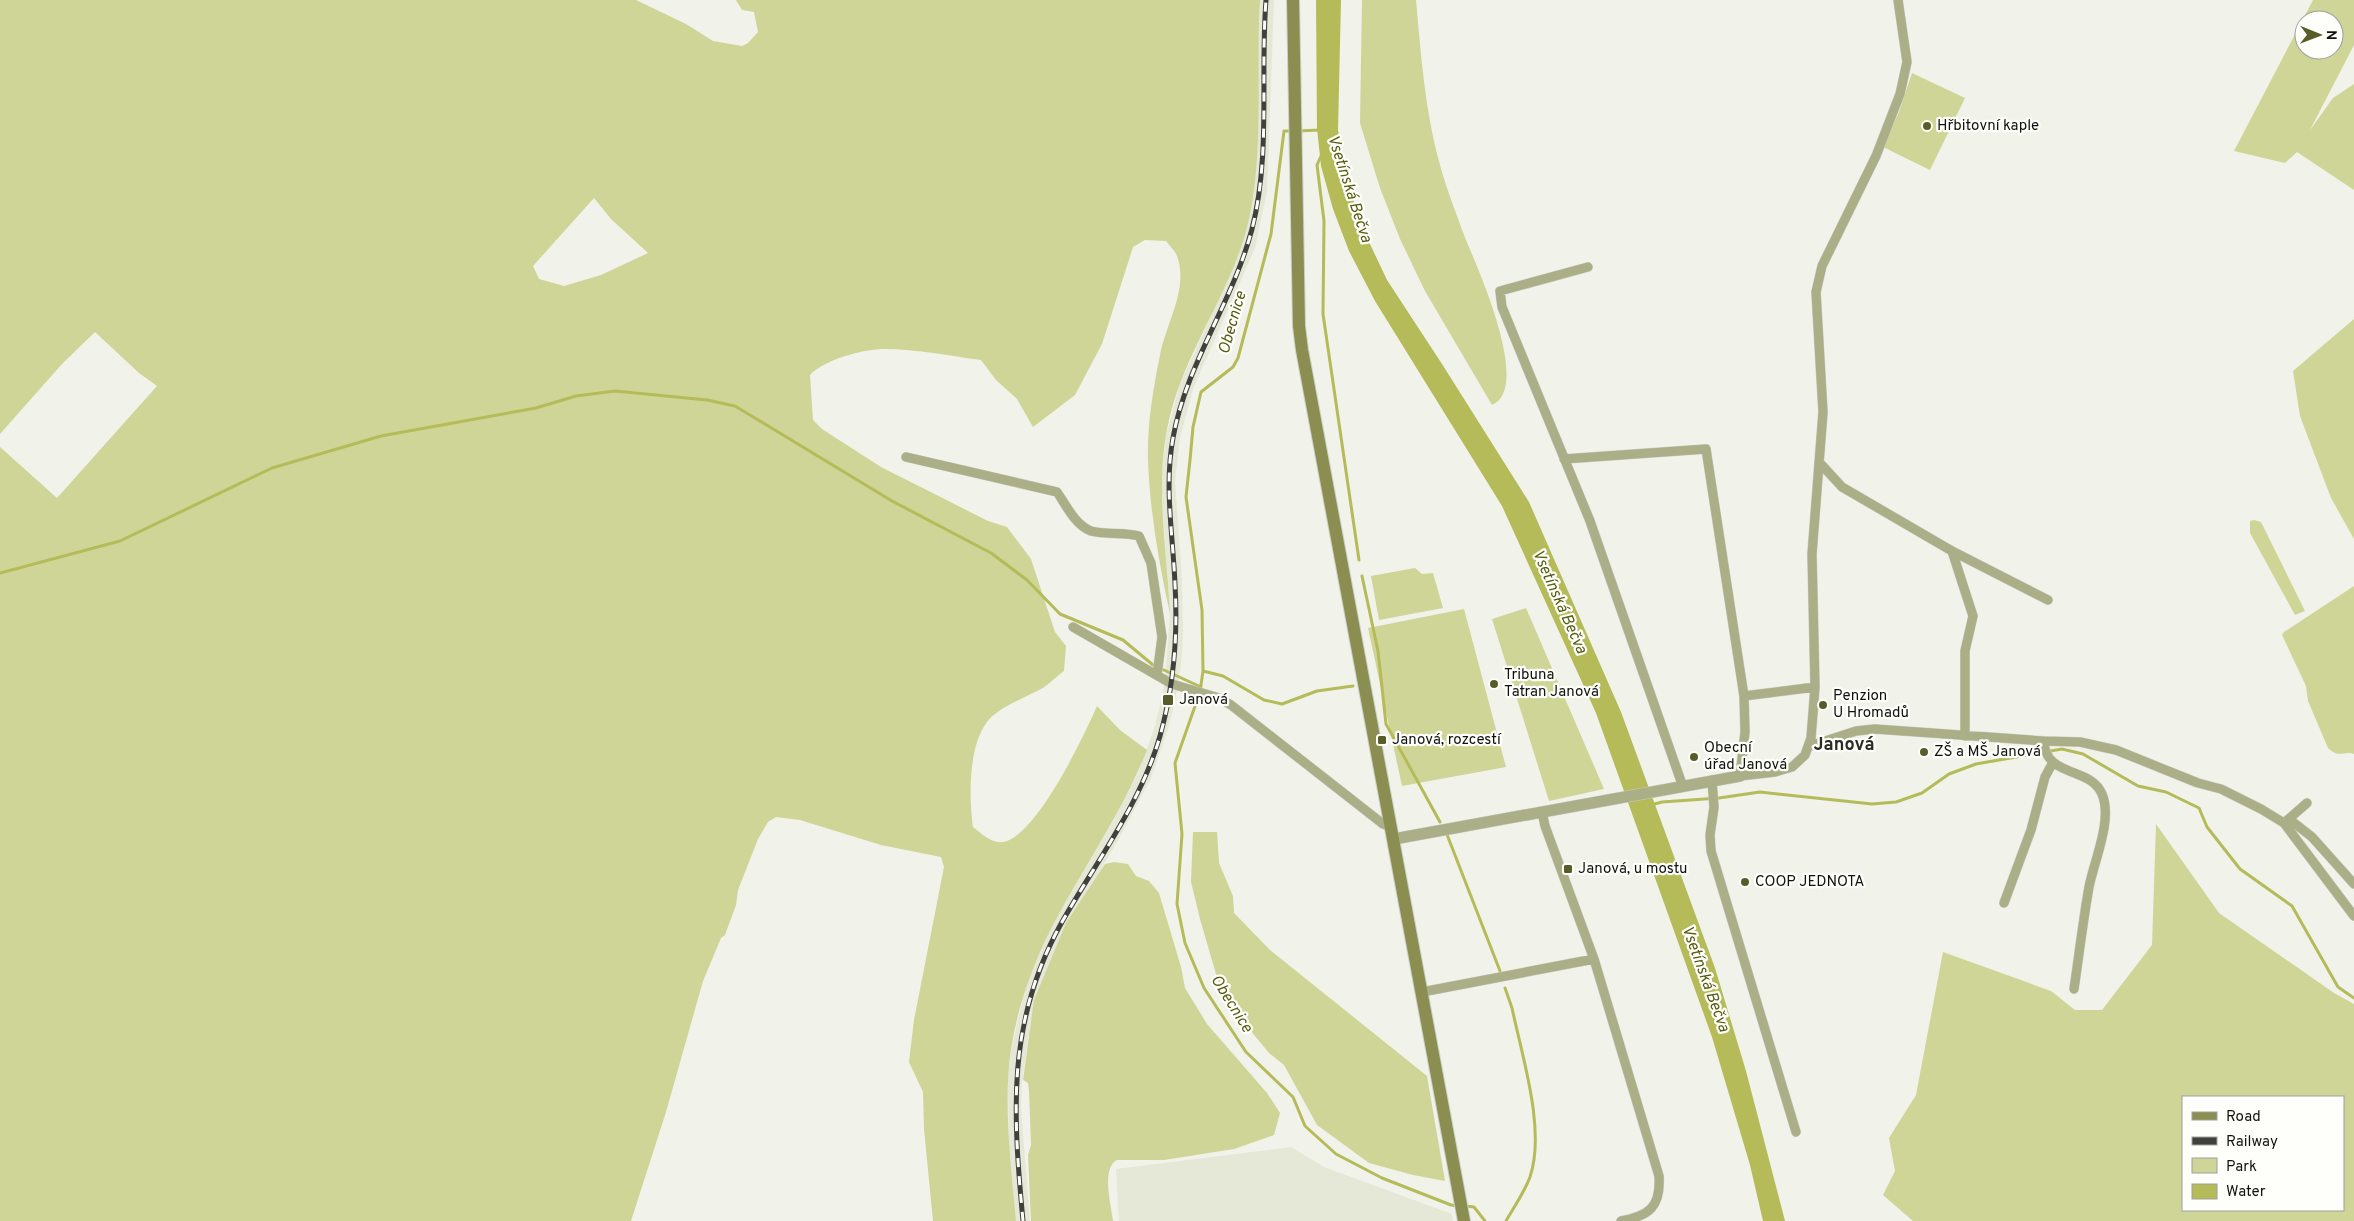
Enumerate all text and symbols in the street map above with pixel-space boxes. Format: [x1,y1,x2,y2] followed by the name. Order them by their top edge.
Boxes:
[2294,10,2344,60] north arrow
[2322,30,2339,40] text: N
[1937,117,2039,136] place label: Hřbitovní kaple
[1921,120,1933,132] marker: Hřbitovní kaple
[1322,133,1376,246] water label: Vsetínská Bečva
[1215,289,1252,357] water label: Obecnice
[1527,547,1591,658] water label: Vsetínská Bečva
[1504,666,1599,702] place label: Tribuna Tatran Janová
[1488,678,1500,690] marker: Tribuna Tatran Janová
[1833,687,1909,723] place label: Penzion U Hromadů
[1179,691,1228,710] place label: Janová
[1161,693,1175,707] marker: Janová
[1817,699,1829,711] marker: Penzion U Hromadů
[1392,731,1502,750] place label: Janová, rozcestí
[1376,734,1388,746] marker: Janová, rozcestí
[1814,734,1874,757] district label: Janová
[1704,739,1787,775] place label: Obecní úřad Janová
[1934,741,2041,762] place label: ZŠ a MŠ Janová
[1918,746,1930,758] marker: ZŠ a MŠ Janová
[1688,751,1700,763] marker: Obecní úřad Janová
[1578,860,1687,879] place label: Janová, u mostu
[1562,863,1574,875] marker: Janová, u mostu
[1755,873,1865,892] place label: COOP JEDNOTA
[1739,876,1751,888] marker: COOP JEDNOTA
[1676,923,1734,1036] water label: Vsetínská Bečva
[1205,971,1257,1037] water label: Obecnice
[2182,1096,2344,1211] legend
[2226,1108,2261,1127] text: Road
[2226,1133,2278,1152] text: Railway
[2226,1158,2257,1177] text: Park
[2226,1183,2266,1202] text: Water

